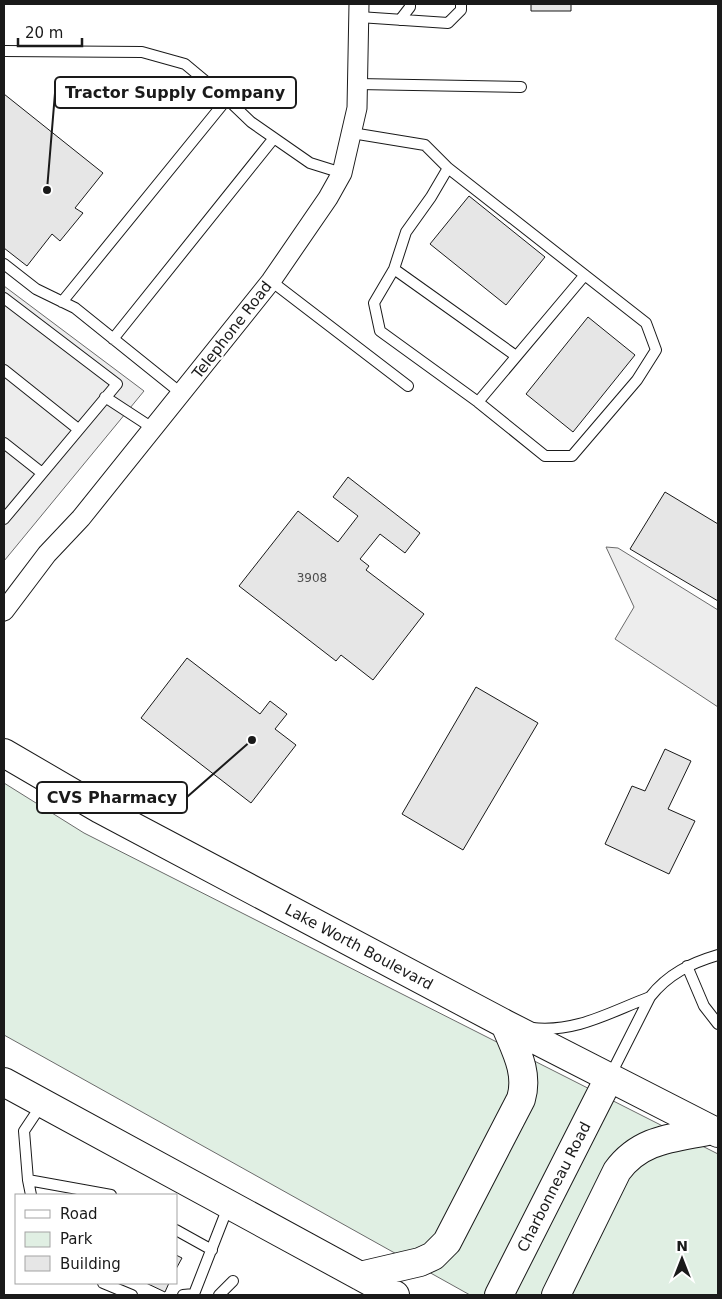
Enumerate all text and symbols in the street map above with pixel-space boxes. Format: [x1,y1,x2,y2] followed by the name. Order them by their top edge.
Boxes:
[18,15,81,47] scale bar
[25,24,63,42] text: 20 m
[55,77,296,108] callout: Tractor Supply Company
[65,83,286,102] text: Tractor Supply Company
[188,278,276,383] street label: Telephone Road
[297,571,327,585] house number: 3908
[37,782,187,813] callout: CVS Pharmacy
[47,788,178,807] text: CVS Pharmacy
[282,900,436,994] street label: Lake Worth Boulevard
[513,1119,595,1255] street label: Charbonneau Road
[15,1194,178,1284] legend
[60,1205,98,1223] text: Road
[60,1230,93,1248] text: Park
[657,1234,707,1284] north arrow
[676,1238,688,1254] text: N
[60,1255,121,1273] text: Building

